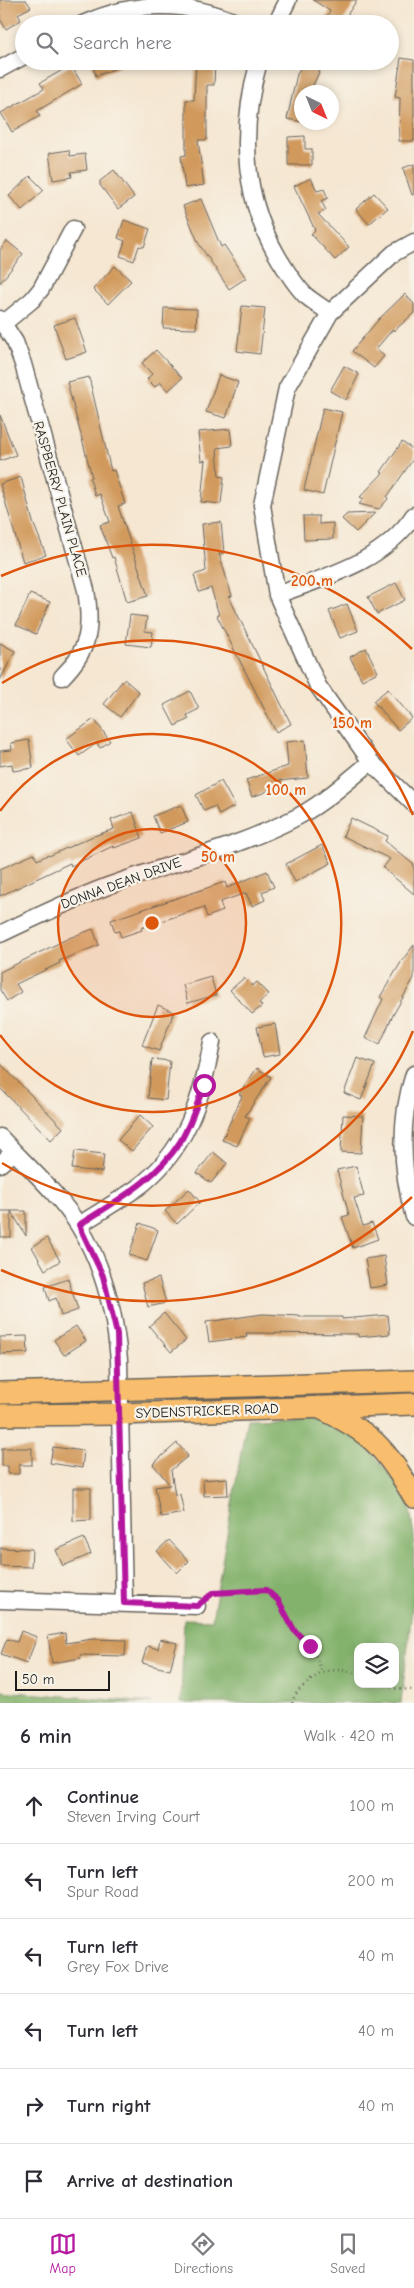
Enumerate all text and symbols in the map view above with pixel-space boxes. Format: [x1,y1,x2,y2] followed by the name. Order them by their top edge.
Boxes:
[15,15,399,70] search box
[33,29,61,57] icon: search
[73,32,172,54] text: Search here
[294,85,339,130] north arrow
[30,419,90,579] street label: RASPBERRY PLAIN PLACE
[291,572,333,590] text: 200 m
[332,714,372,732] text: 150 m
[266,781,306,799] text: 100 m
[201,848,235,866] text: 50 m
[58,853,184,913] street label: DONNA DEAN DRIVE
[143,914,161,932] centre of rings
[193,1074,216,1097] route start
[135,1400,279,1422] street label: SYDENSTRICKER ROAD
[299,1635,322,1658] route end
[354,1643,399,1688] map controls
[354,1643,399,1688] button: layers
[15,1668,110,1691] scale bar
[22,1671,54,1688] text: 50 m
[20,1724,72,1748] text: 6 min
[304,1727,394,1745] text: Walk · 420 m
[67,1786,139,1808] text: Continue
[20,1792,48,1820] icon: ahead
[350,1797,394,1815] text: 100 m
[67,1808,200,1826] text: Steven Irving Court
[67,1861,138,1883] text: Turn left
[20,1867,48,1895] icon: left
[348,1872,394,1890] text: 200 m
[67,1883,139,1901] text: Spur Road
[67,1936,138,1958] text: Turn left
[20,1942,48,1970] icon: left
[358,1947,394,1965] text: 40 m
[67,1958,169,1976] text: Grey Fox Drive
[20,2017,48,2045] icon: left
[67,2020,138,2042] text: Turn left
[358,2022,394,2040] text: 40 m
[20,2092,48,2120] icon: right
[67,2095,151,2117] text: Turn right
[358,2097,394,2115] text: 40 m
[20,2167,48,2195] icon: arrive
[67,2170,233,2192] text: Arrive at destination
[49,2230,77,2277] tab: Map
[174,2230,233,2277] tab: Directions
[330,2230,365,2277] tab: Saved

